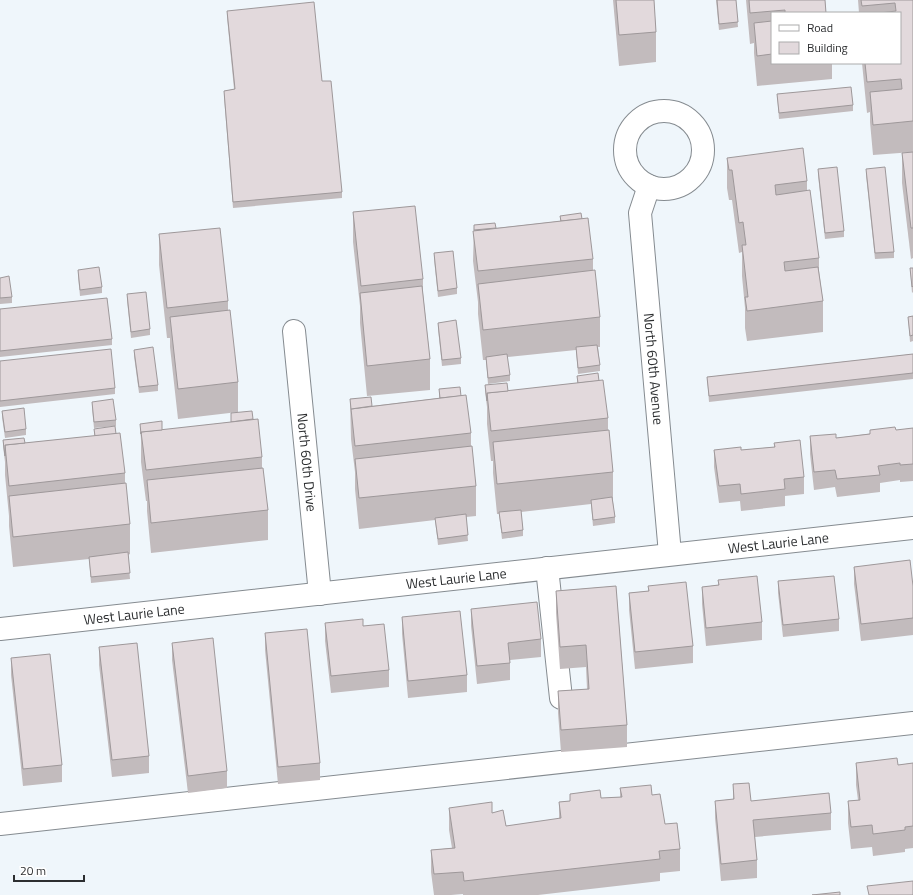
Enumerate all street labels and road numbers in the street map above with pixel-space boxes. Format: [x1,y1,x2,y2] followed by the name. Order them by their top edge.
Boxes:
[639,312,670,426] street label: North 60th Avenue
[292,412,323,513] street label: North 60th Drive
[727,526,830,558] street label: West Laurie Lane
[405,562,508,594] street label: West Laurie Lane
[83,598,186,630] street label: West Laurie Lane

